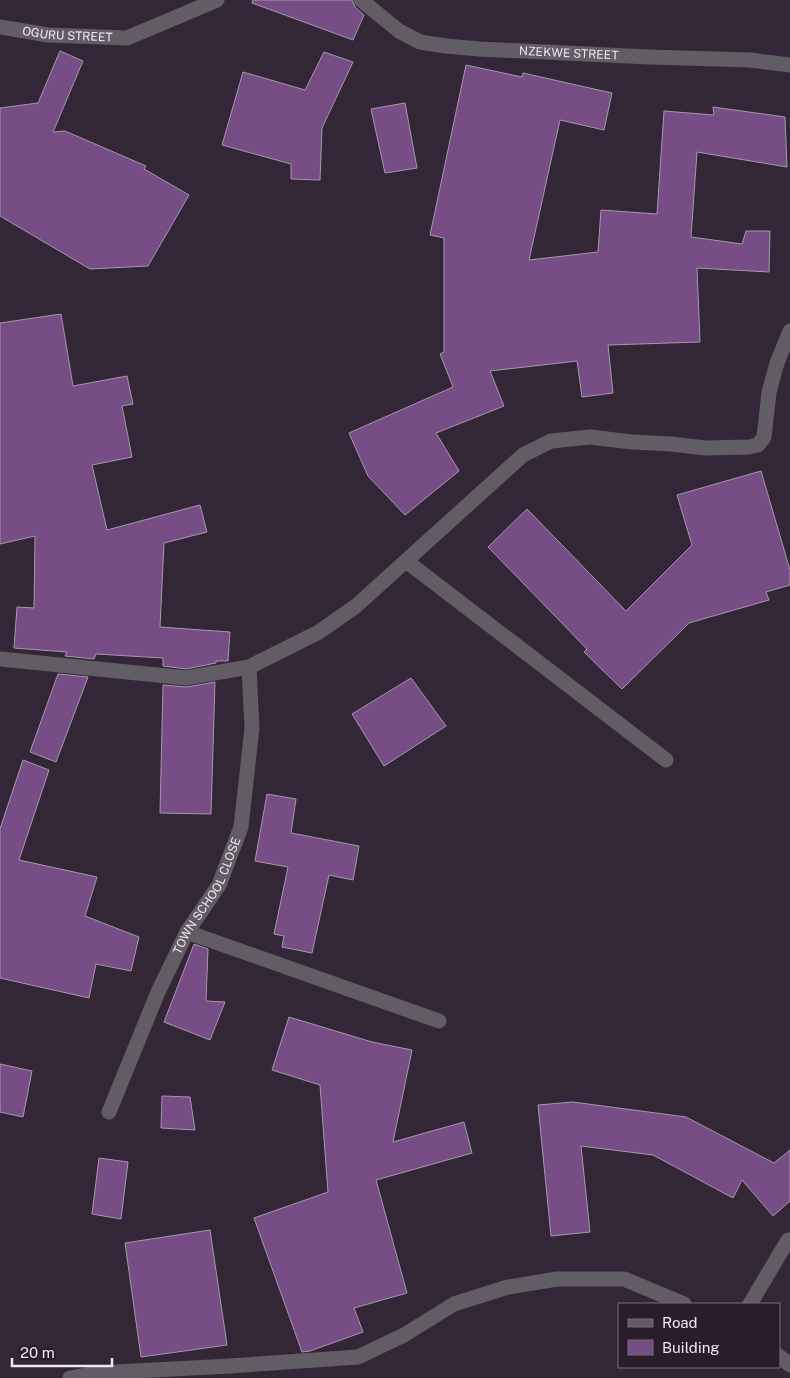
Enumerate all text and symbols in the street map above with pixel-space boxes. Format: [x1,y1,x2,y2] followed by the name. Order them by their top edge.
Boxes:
[21,24,113,44] street label: OGURU STREET
[519,44,619,63] street label: NZEKWE STREET
[170,835,243,957] street label: TOWN SCHOOL CLOSE
[618,1303,780,1368] legend
[662,1314,698,1331] text: Road
[12,1336,112,1368] scale bar
[662,1339,720,1356] text: Building
[20,1344,55,1361] text: 20 m

